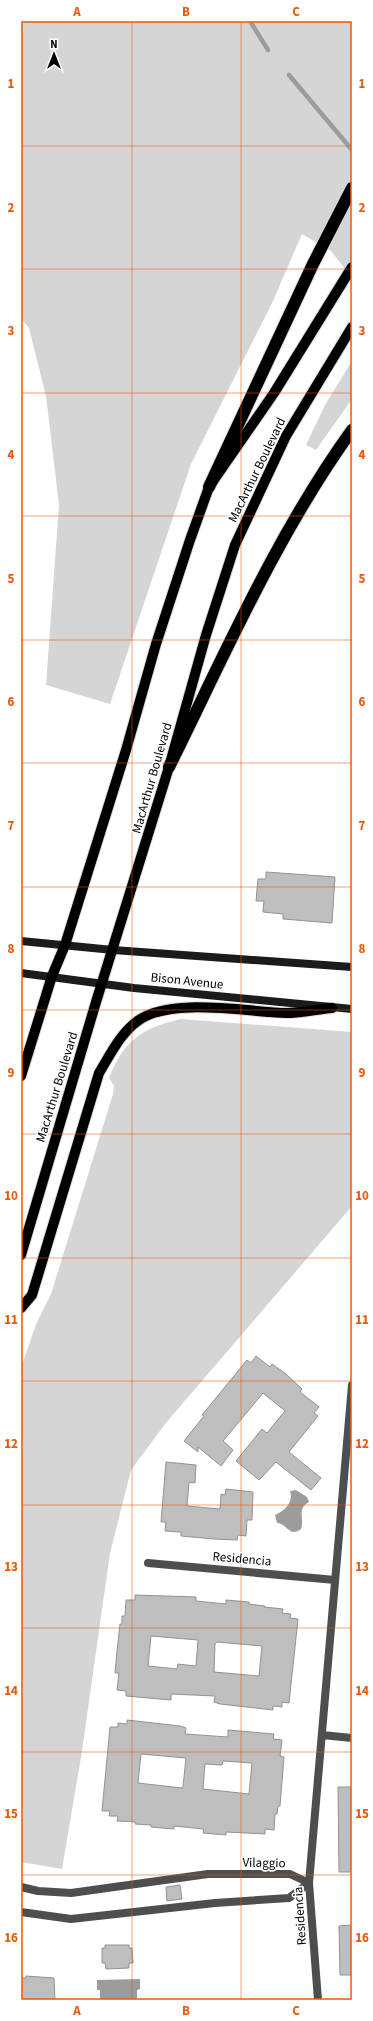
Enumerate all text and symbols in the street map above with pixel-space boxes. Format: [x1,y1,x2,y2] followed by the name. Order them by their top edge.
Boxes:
[72,3,81,21] text: A
[182,3,190,21] text: B
[292,3,300,21] text: C
[34,34,74,74] north arrow
[50,37,58,52] text: N
[8,75,15,93] text: 1
[359,75,366,93] text: 1
[8,199,15,217] text: 2
[359,199,366,217] text: 2
[8,322,15,340] text: 3
[359,322,366,340] text: 3
[224,415,290,525] street label: MacArthur Boulevard
[8,446,15,464] text: 4
[359,446,366,464] text: 4
[8,570,15,588] text: 5
[359,570,366,588] text: 5
[8,693,15,711] text: 6
[359,693,366,711] text: 6
[128,720,176,836] street label: MacArthur Boulevard
[8,817,15,835] text: 7
[359,817,366,835] text: 7
[8,940,15,958] text: 8
[359,940,366,958] text: 8
[150,968,224,994] street label: Bison Avenue
[32,1030,82,1144] street label: MacArthur Boulevard
[8,1064,15,1082] text: 9
[359,1064,366,1082] text: 9
[4,1187,18,1205] text: 10
[355,1187,369,1205] text: 10
[4,1311,18,1329] text: 11
[355,1311,369,1329] text: 11
[4,1435,18,1453] text: 12
[355,1435,369,1453] text: 12
[212,1547,272,1571] street label: Residencia
[4,1558,18,1576] text: 13
[355,1558,369,1576] text: 13
[4,1682,18,1700] text: 14
[355,1682,369,1700] text: 14
[4,1805,18,1823] text: 15
[355,1805,369,1823] text: 15
[242,1854,286,1872] street label: Vilaggio
[289,1886,311,1946] street label: Residencia
[4,1929,18,1947] text: 16
[355,1929,369,1947] text: 16
[72,2002,81,2020] text: A
[182,2002,190,2020] text: B
[292,2002,300,2020] text: C

